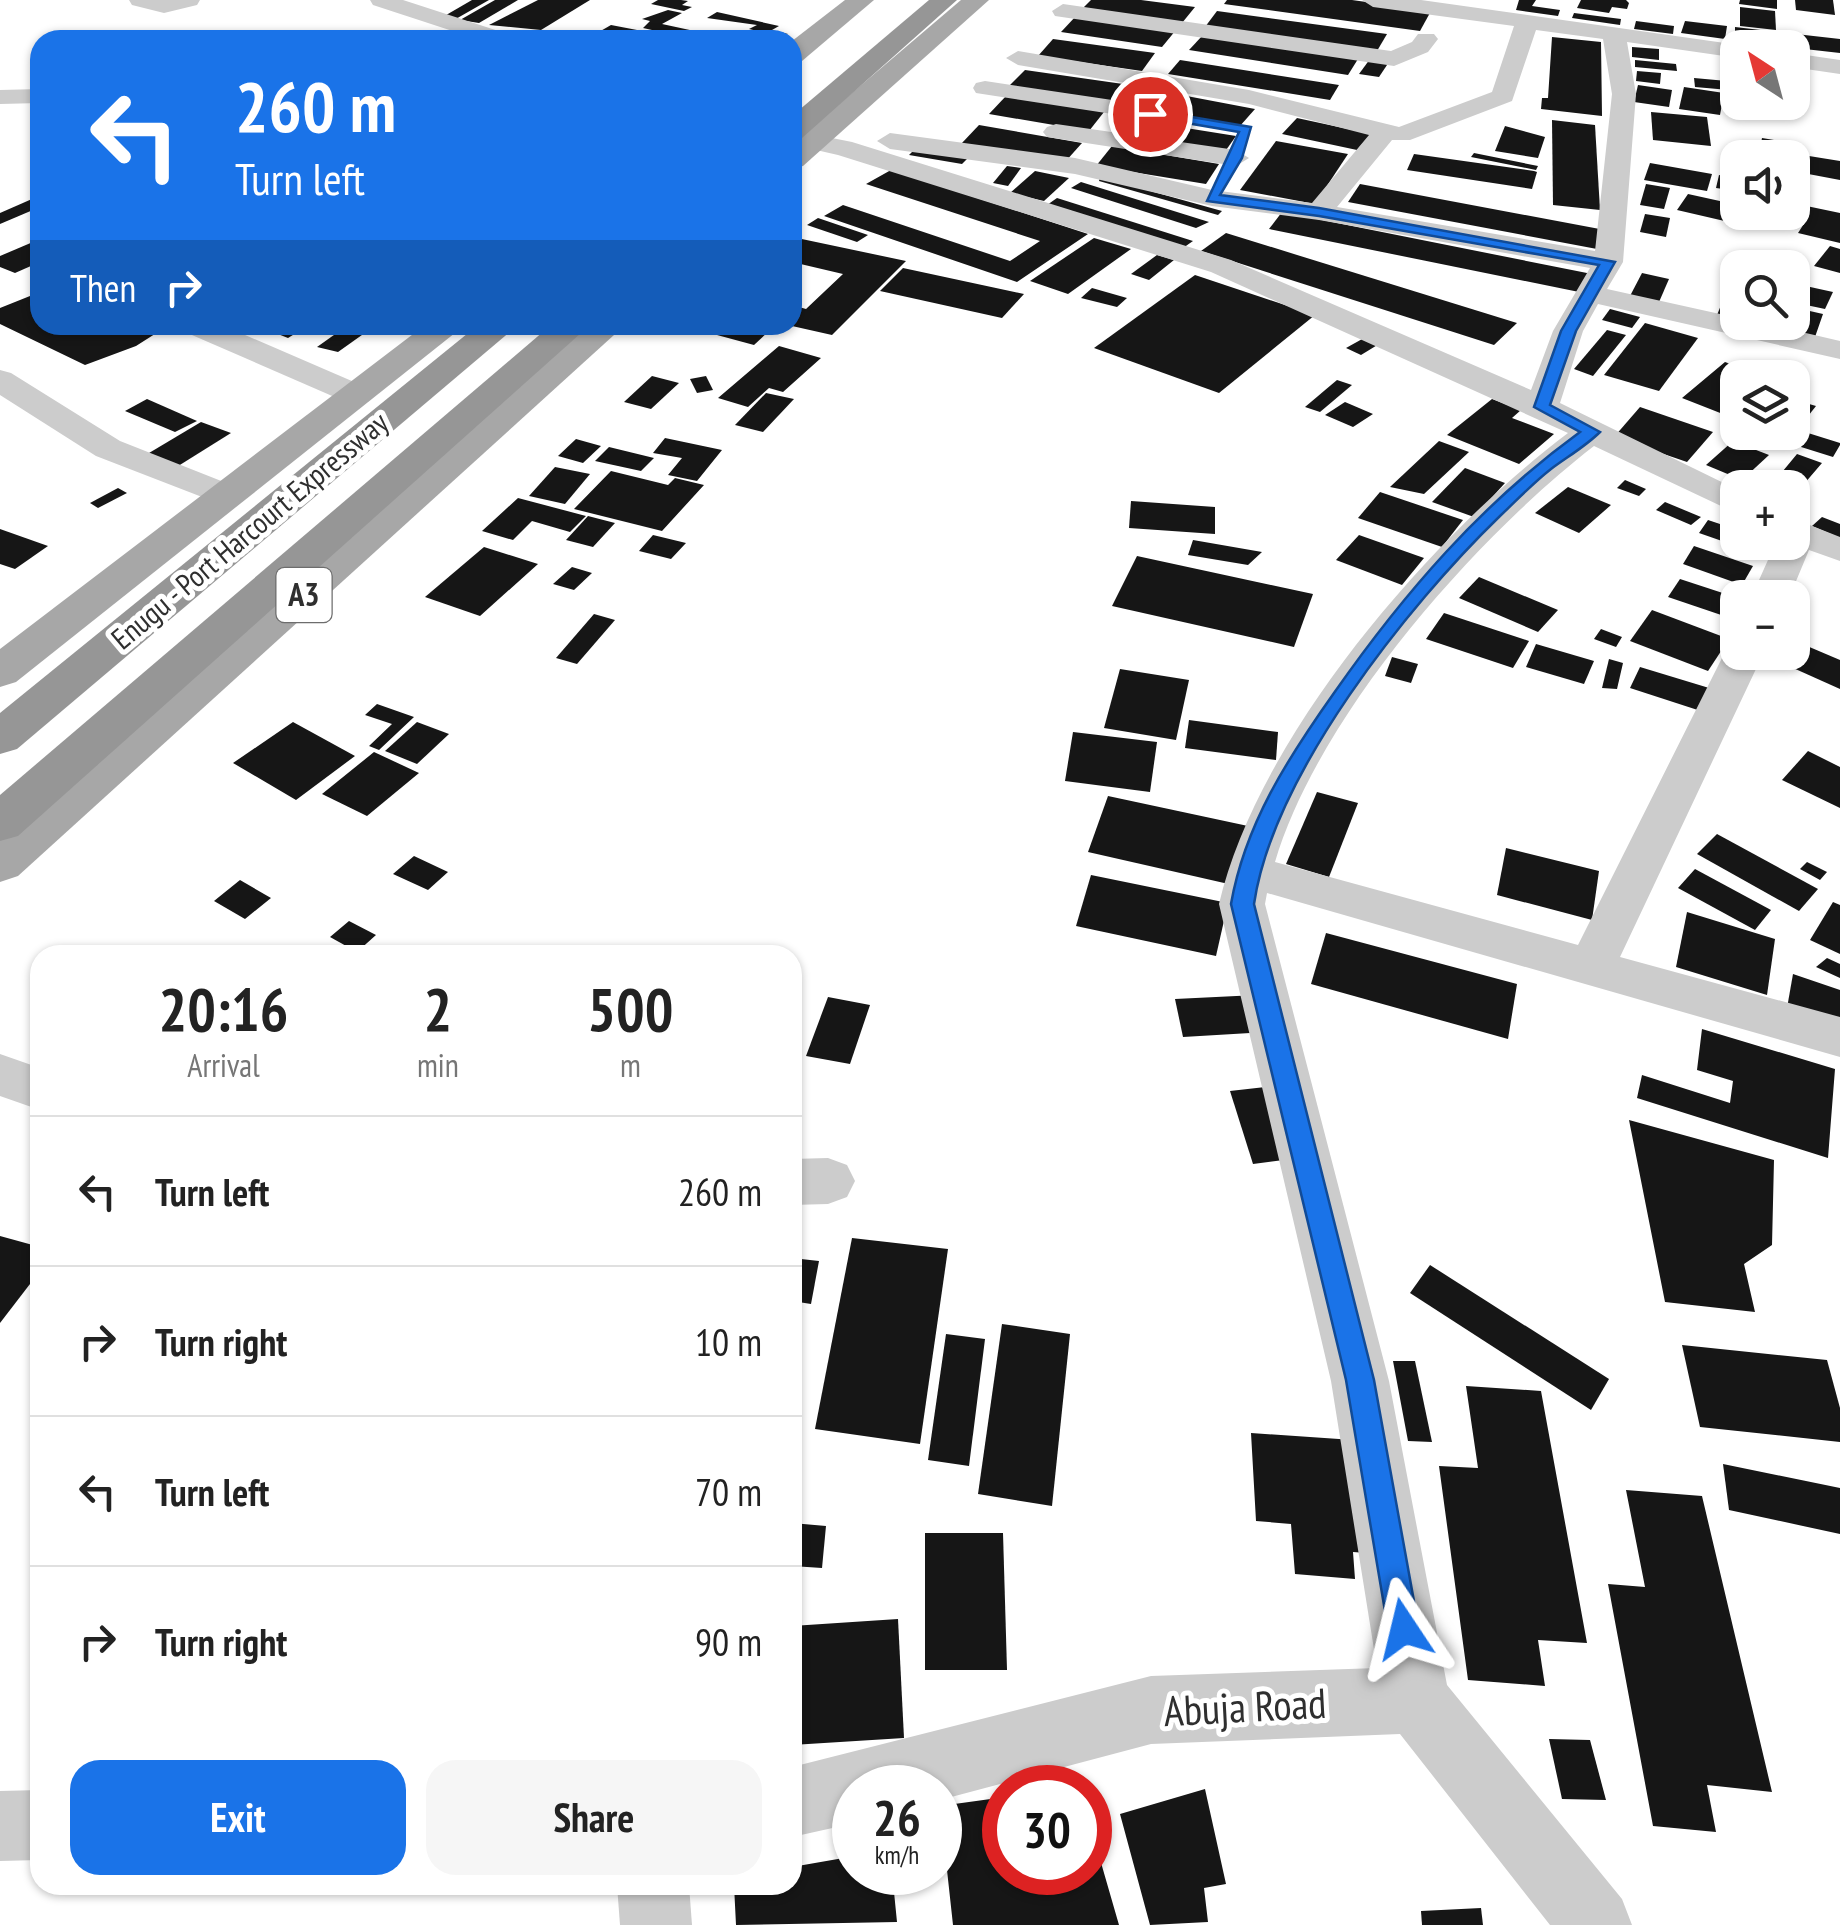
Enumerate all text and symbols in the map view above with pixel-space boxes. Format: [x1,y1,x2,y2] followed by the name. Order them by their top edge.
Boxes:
[1720,30,1810,120] north arrow
[1720,30,1810,670] map controls
[235,61,396,151] text: 260 m
[70,70,200,200] icon: left
[1108,72,1193,157] pin
[1123,87,1178,142] icon: arrive
[1720,140,1810,230] button: sound
[235,149,365,207] text: Turn left
[1720,250,1810,340] button: search
[156,260,211,315] icon: right
[70,263,136,312] text: Then
[1720,360,1810,450] button: layers
[103,402,396,657] street label: Enugu - Port Harcourt Expressway
[1720,470,1810,560] button: +
[276,568,332,622] road number: A3
[1720,580,1810,670] button: −
[159,970,288,1048] text: 20:16
[424,970,452,1048] text: 2
[587,970,673,1048] text: 500
[187,1044,260,1086] text: Arrival
[417,1044,459,1086] text: min
[620,1044,641,1086] text: m
[70,1164,125,1219] icon: left
[155,1167,269,1216] text: Turn left
[678,1167,762,1216] text: 260 m
[70,1314,125,1369] icon: right
[155,1317,287,1366] text: Turn right
[695,1317,762,1366] text: 10 m
[70,1464,125,1519] icon: left
[155,1467,269,1516] text: Turn left
[695,1467,762,1516] text: 70 m
[1352,1577,1456,1681] position arrow
[70,1614,125,1669] icon: right
[155,1617,287,1666] text: Turn right
[695,1617,762,1666] text: 90 m
[1162,1675,1328,1738] street label: Abuja Road
[70,1760,406,1875] button: Exit
[426,1760,762,1875] button: Share
[982,1765,1112,1895] speed limit sign: 30
[873,1785,921,1850] text: 26
[875,1839,919,1871] text: km/h

